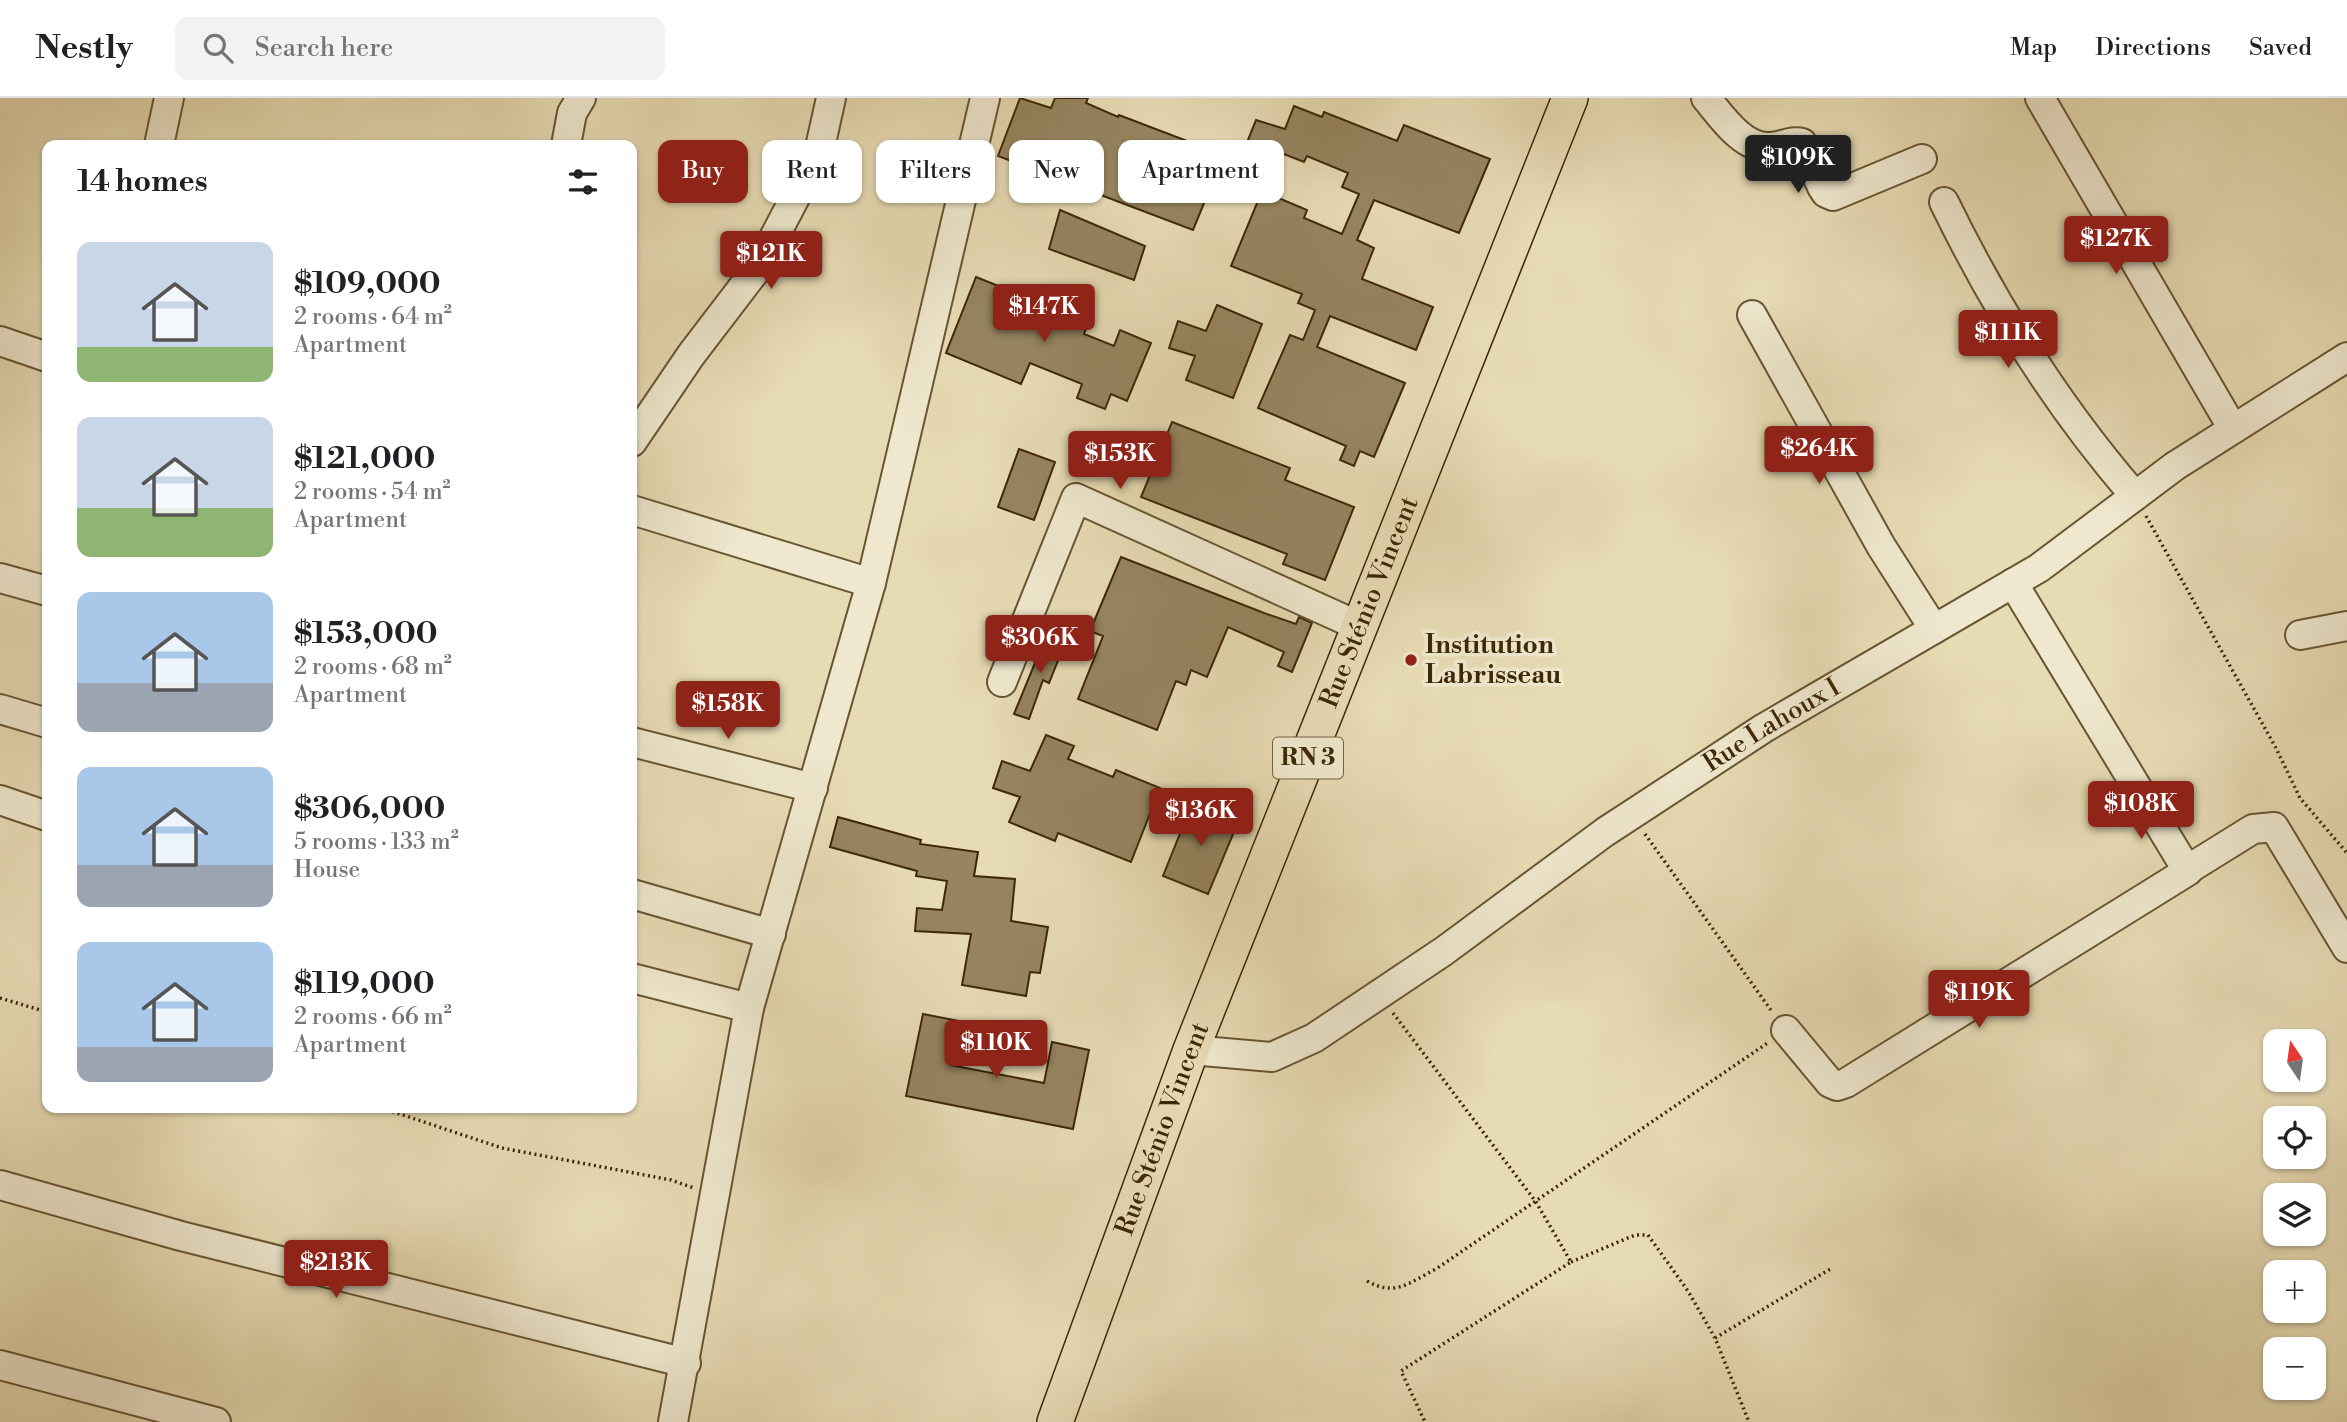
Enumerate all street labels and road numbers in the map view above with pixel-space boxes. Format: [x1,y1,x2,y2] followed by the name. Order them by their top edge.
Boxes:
[1313,492,1426,713] street label: Rue Sténio Vincent
[1697,671,1846,779] street label: Rue Lahoux I
[1273,738,1343,778] road number: RN 3
[1109,1018,1216,1240] street label: Rue Sténio Vincent

